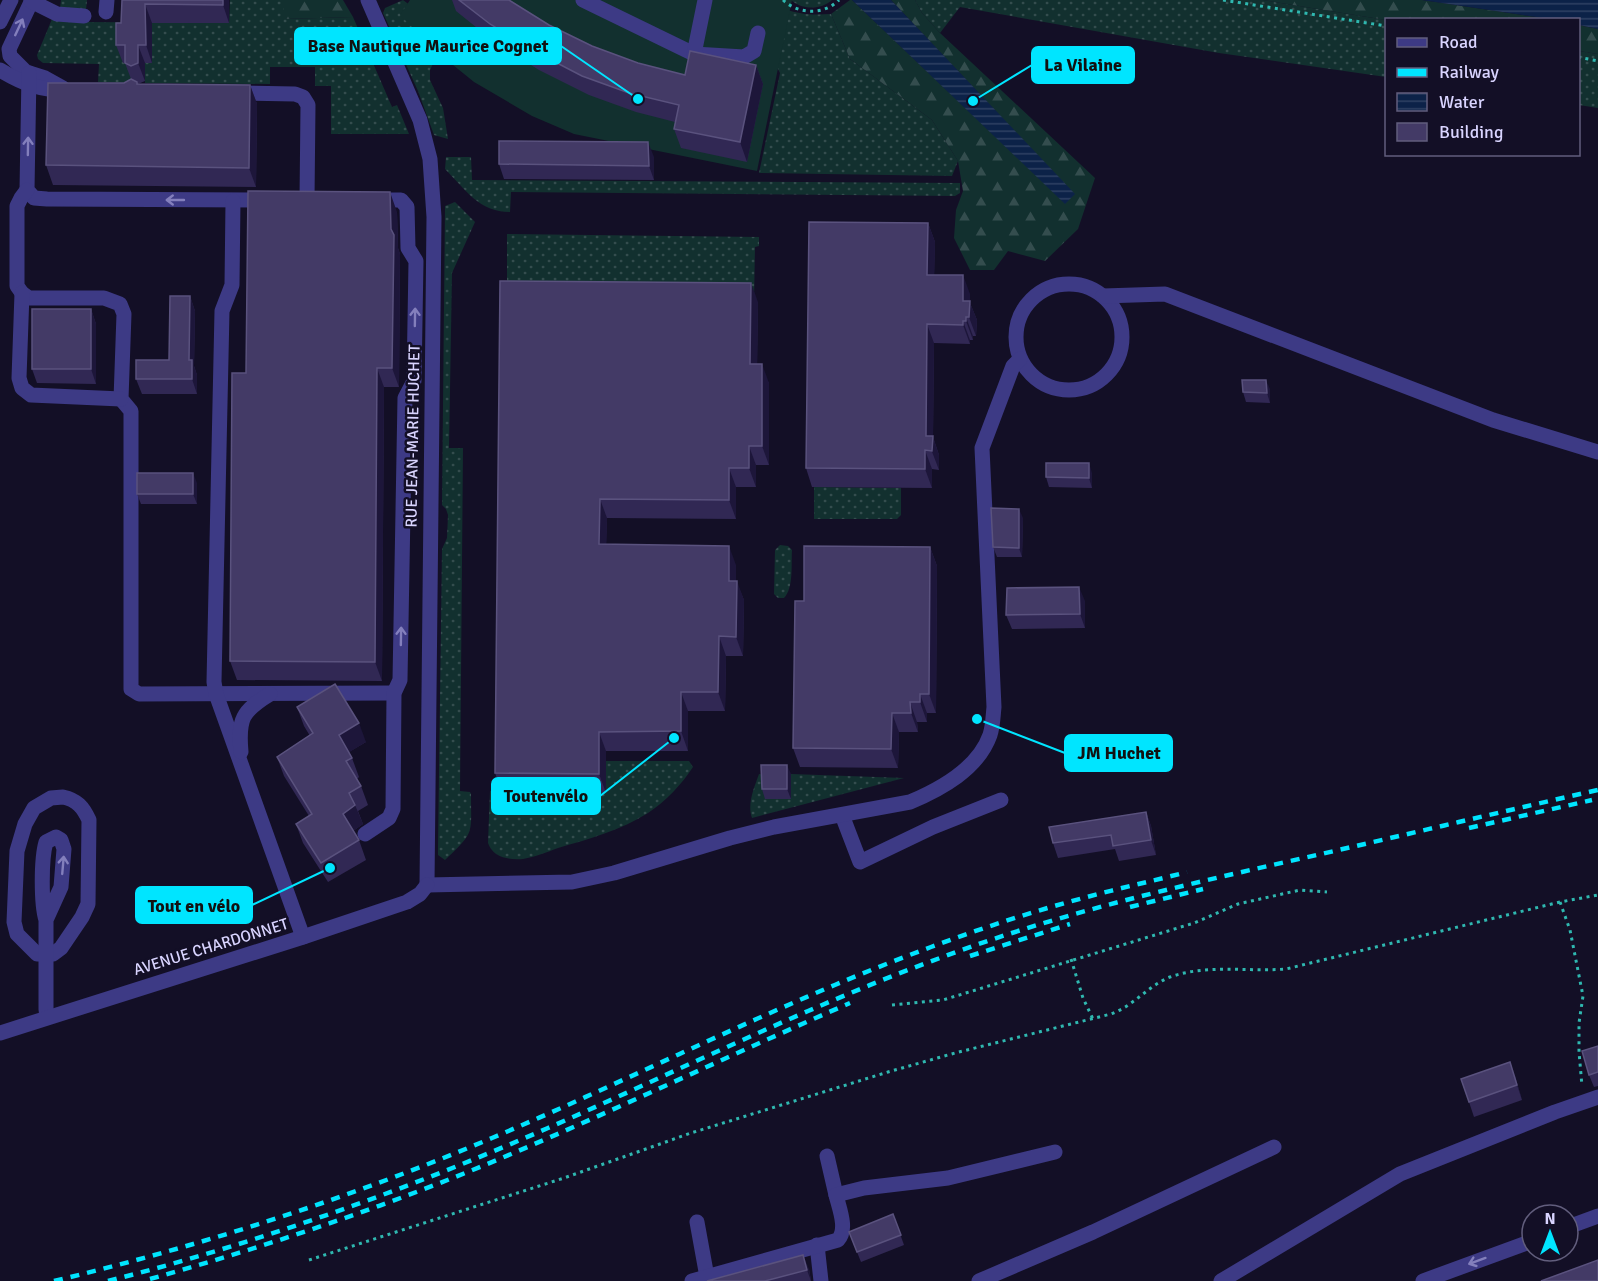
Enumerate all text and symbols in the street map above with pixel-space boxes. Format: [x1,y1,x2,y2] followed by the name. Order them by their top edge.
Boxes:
[14,18,26,36] one-way arrow
[1385,18,1580,156] legend
[295,28,561,64] callout: Base Nautique Maurice Cognet
[1439,31,1478,53] text: Road
[307,35,549,57] text: Base Nautique Maurice Cognet
[1032,47,1134,83] callout: La Vilaine
[1044,54,1122,76] text: La Vilaine
[1439,61,1500,83] text: Railway
[1439,91,1485,113] text: Water
[1439,121,1503,143] text: Building
[22,136,34,156] one-way arrow
[165,194,185,206] one-way arrow
[409,307,421,327] one-way arrow
[401,344,425,528] street label: RUE JEAN-MARIE HUCHET
[395,626,407,646] one-way arrow
[1065,735,1172,771] callout: JM Huchet
[1077,742,1161,764] text: JM Huchet
[492,778,600,814] callout: Toutenvélo
[504,785,588,807] text: Toutenvélo
[58,856,69,876] one-way arrow
[136,887,252,923] callout: Tout en vélo
[148,895,240,917] text: Tout en vélo
[131,914,291,980] street label: AVENUE CHARDONNET
[1520,1203,1580,1263] north arrow
[1544,1209,1556,1229] text: N
[1468,1256,1487,1267] one-way arrow

